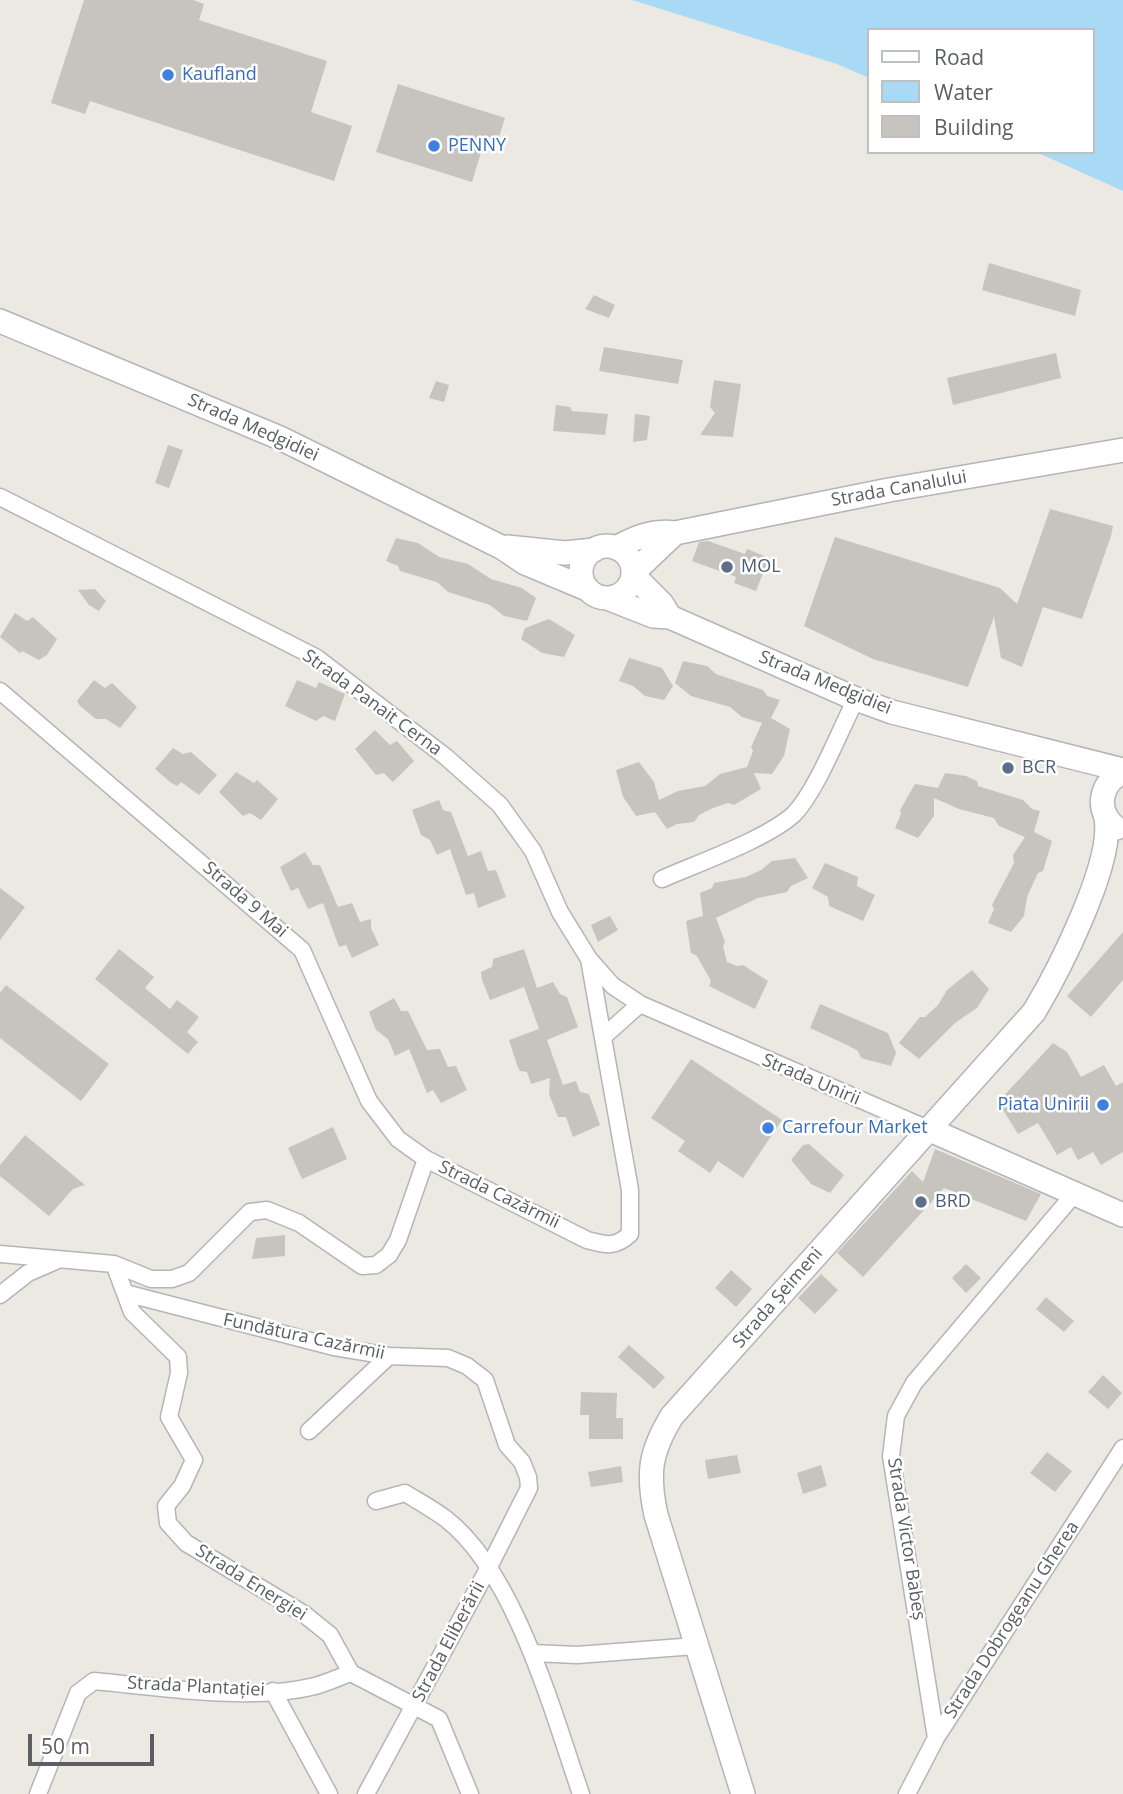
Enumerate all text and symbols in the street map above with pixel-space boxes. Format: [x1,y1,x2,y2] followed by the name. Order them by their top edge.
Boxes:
[867,28,1095,154] legend
[934,43,984,71] text: Road
[182,64,257,86] place label: Kaufland
[160,67,176,83] marker: Kaufland
[934,78,993,106] text: Water
[934,113,1013,141] text: Building
[448,135,506,157] place label: PENNY
[426,138,442,154] marker: PENNY
[184,389,322,467] street label: Strada Medgidiei
[829,466,969,512] street label: Strada Canalului
[741,556,781,578] place label: MOL
[719,559,735,575] marker: MOL
[298,645,446,761] street label: Strada Panait Cerna
[756,647,894,719] street label: Strada Medgidiei
[1022,757,1056,779] place label: BCR
[1000,760,1016,776] marker: BCR
[198,857,292,943] street label: Strada 9 Mai
[759,1050,863,1110] street label: Strada Unirii
[997,1094,1089,1116] place label: Piata Unirii
[1095,1097,1111,1113] marker: Piata Unirii
[782,1117,928,1139] place label: Carrefour Market
[760,1120,776,1136] marker: Carrefour Market
[435,1156,563,1234] street label: Strada Cazărmii
[935,1191,971,1213] place label: BRD
[913,1194,929,1210] marker: BRD
[728,1243,828,1353] street label: Strada Șeimeni
[221,1309,387,1365] street label: Fundătura Cazărmii
[883,1456,929,1622] street label: Strada Victor Babeș
[940,1517,1084,1723] street label: Strada Dobrogeanu Gherea
[192,1540,310,1626] street label: Strada Energiei
[408,1578,490,1706] street label: Strada Eliberării
[127,1673,265,1701] street label: Strada Plantației
[32,1720,158,1764] scale bar
[41,1732,90,1760] text: 50 m

